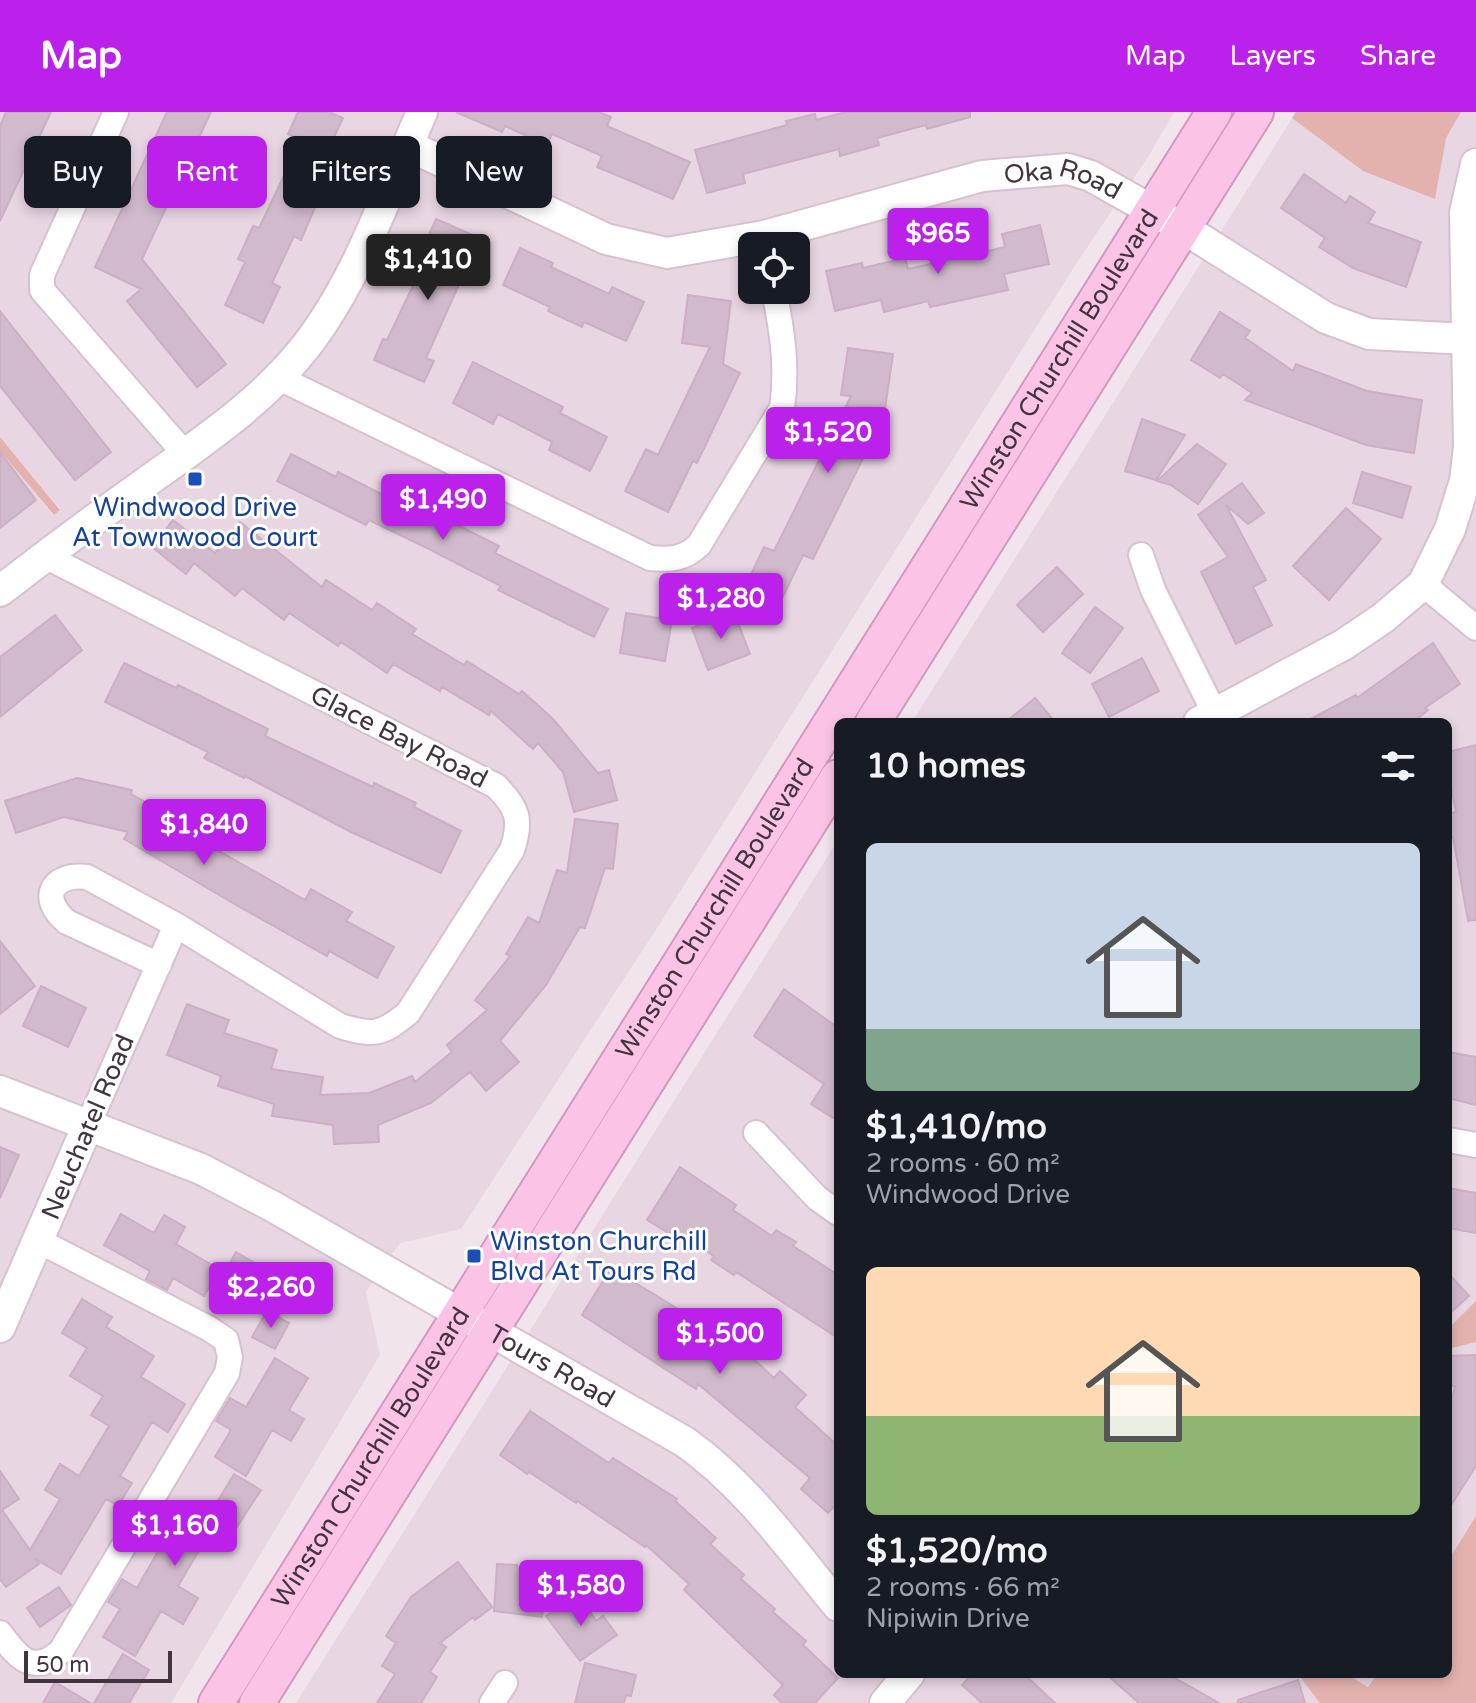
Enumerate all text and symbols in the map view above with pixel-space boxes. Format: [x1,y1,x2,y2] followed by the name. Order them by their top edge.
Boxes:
[40,33,122,79] text: Map
[1125,39,1186,73] text: Map
[1230,39,1316,73] text: Layers
[1360,39,1436,73] text: Share
[24,136,131,208] chip: Buy
[147,136,267,208] chip: Rent
[283,136,420,208] chip: Filters
[436,136,552,208] chip: New
[1003,152,1128,206] street label: Oka Road
[953,203,1165,515] street label: Winston Churchill Boulevard
[891,208,985,276] pin: $965
[905,218,971,249] text: $965
[738,232,810,304] map controls
[738,232,810,304] button: locate
[363,234,493,302] pin: $1,410
[384,244,472,275] text: $1,410
[763,407,893,475] pin: $1,520
[784,417,872,448] text: $1,520
[186,470,204,488] marker: Windwood Drive At Townwood Court
[378,474,508,542] pin: $1,490
[399,484,487,515] text: $1,490
[72,492,318,553] place label: Windwood Drive At Townwood Court
[656,573,786,641] pin: $1,280
[677,583,765,614] text: $1,280
[305,679,493,795] street label: Glace Bay Road
[1376,744,1420,788] icon: filters
[866,746,1026,787] text: 10 homes
[609,752,820,1064] street label: Winston Churchill Boulevard
[139,799,269,867] pin: $1,840
[160,809,248,840] text: $1,840
[1071,895,1215,1039] icon: home
[35,1030,141,1224] street label: Neuchatel Road
[866,1107,1047,1148] text: $1,410/mo
[866,1148,1060,1179] text: 2 rooms · 60 m²
[866,1179,1070,1210] text: Windwood Drive
[490,1226,707,1287] place label: Winston Churchill Blvd At Tours Rd
[465,1247,483,1265] marker: Winston Churchill Blvd At Tours Rd
[206,1262,336,1330] pin: $2,260
[227,1272,315,1303] text: $2,260
[264,1301,476,1613] street label: Winston Churchill Boulevard
[655,1308,785,1376] pin: $1,500
[483,1318,621,1414] street label: Tours Road
[676,1318,764,1349] text: $1,500
[1071,1319,1215,1463] icon: home
[110,1500,240,1568] pin: $1,160
[131,1510,219,1541] text: $1,160
[866,1531,1048,1572] text: $1,520/mo
[516,1560,646,1628] pin: $1,580
[537,1570,625,1601] text: $1,580
[866,1572,1060,1603] text: 2 rooms · 66 m²
[866,1603,1030,1634] text: Nipiwin Drive
[24,1647,172,1683] scale bar
[36,1652,90,1678] text: 50 m

